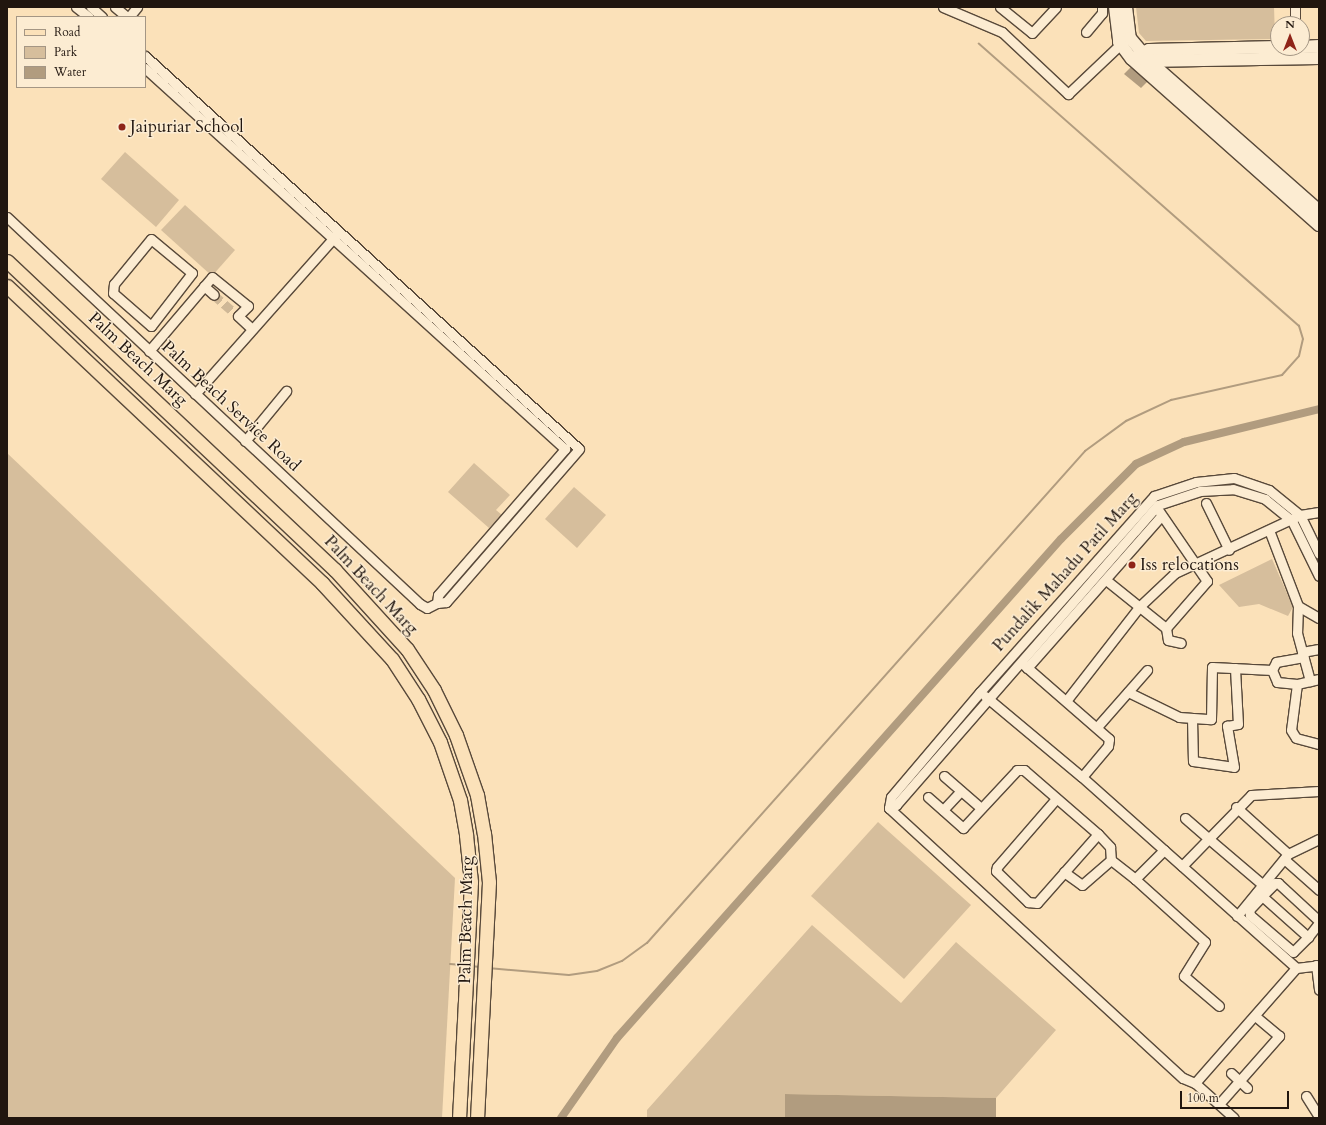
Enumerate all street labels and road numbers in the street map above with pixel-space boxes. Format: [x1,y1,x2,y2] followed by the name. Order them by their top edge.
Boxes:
[84,308,192,410] street label: Palm Beach Marg
[157,336,305,476] street label: Palm Beach Service Road
[988,488,1142,656] street label: Pundalik Mahadu Patil Marg
[320,531,422,639] street label: Palm Beach Marg
[455,856,477,984] street label: Palm Beach Marg

